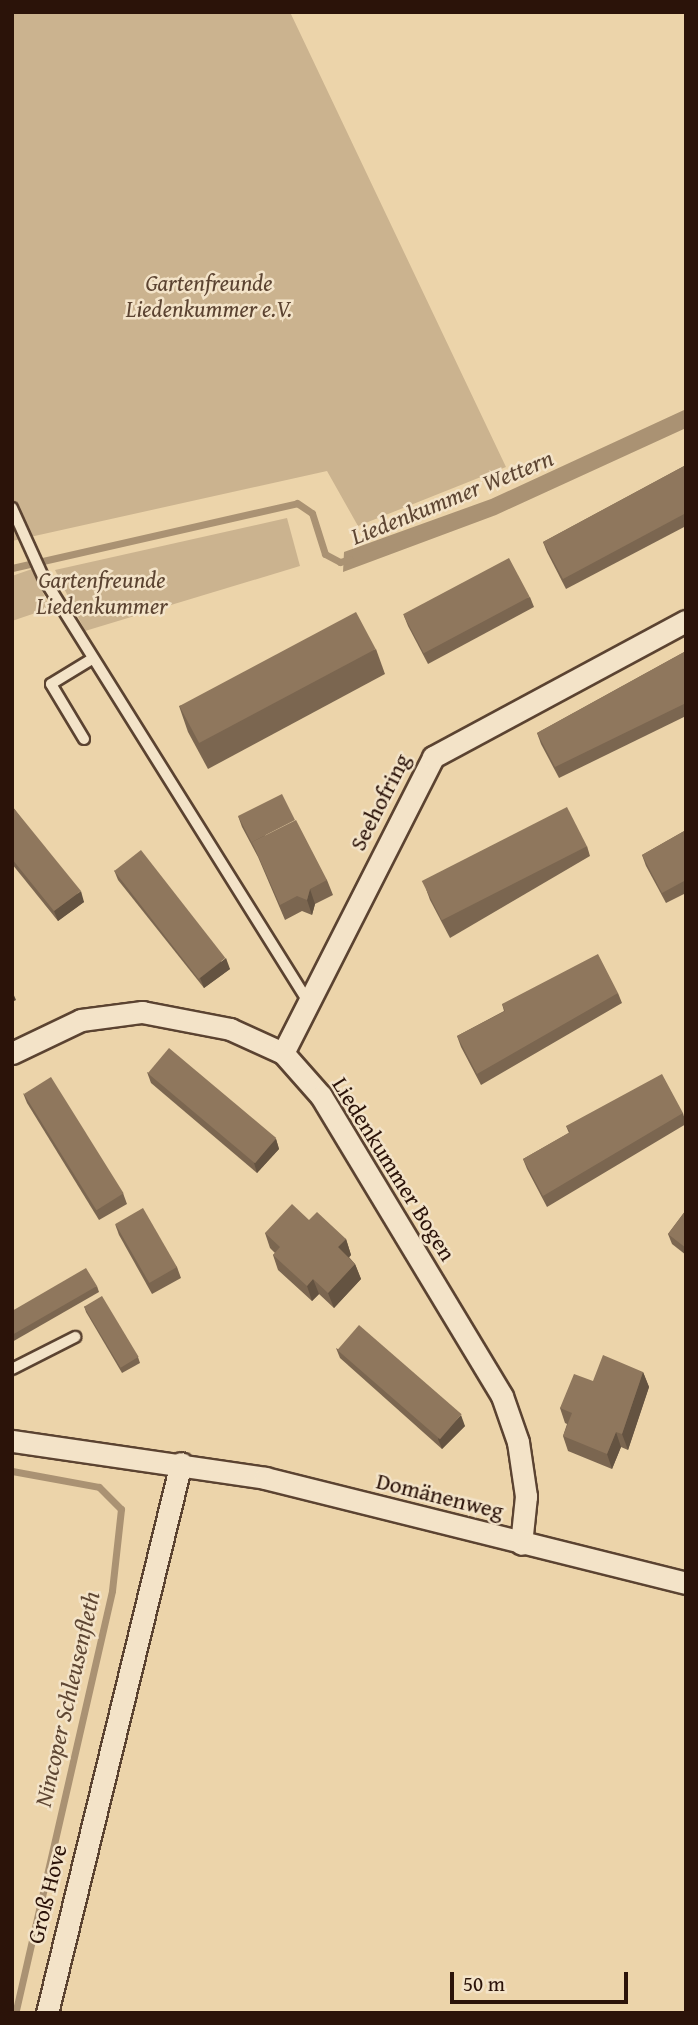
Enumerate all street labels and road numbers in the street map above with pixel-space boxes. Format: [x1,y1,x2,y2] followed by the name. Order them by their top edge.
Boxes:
[344,749,416,855] street label: Seehofring
[326,1072,462,1266] street label: Liedenkummer Bogen
[374,1467,506,1525] street label: Domänenweg
[21,1842,73,1946] street label: Groß Hove

